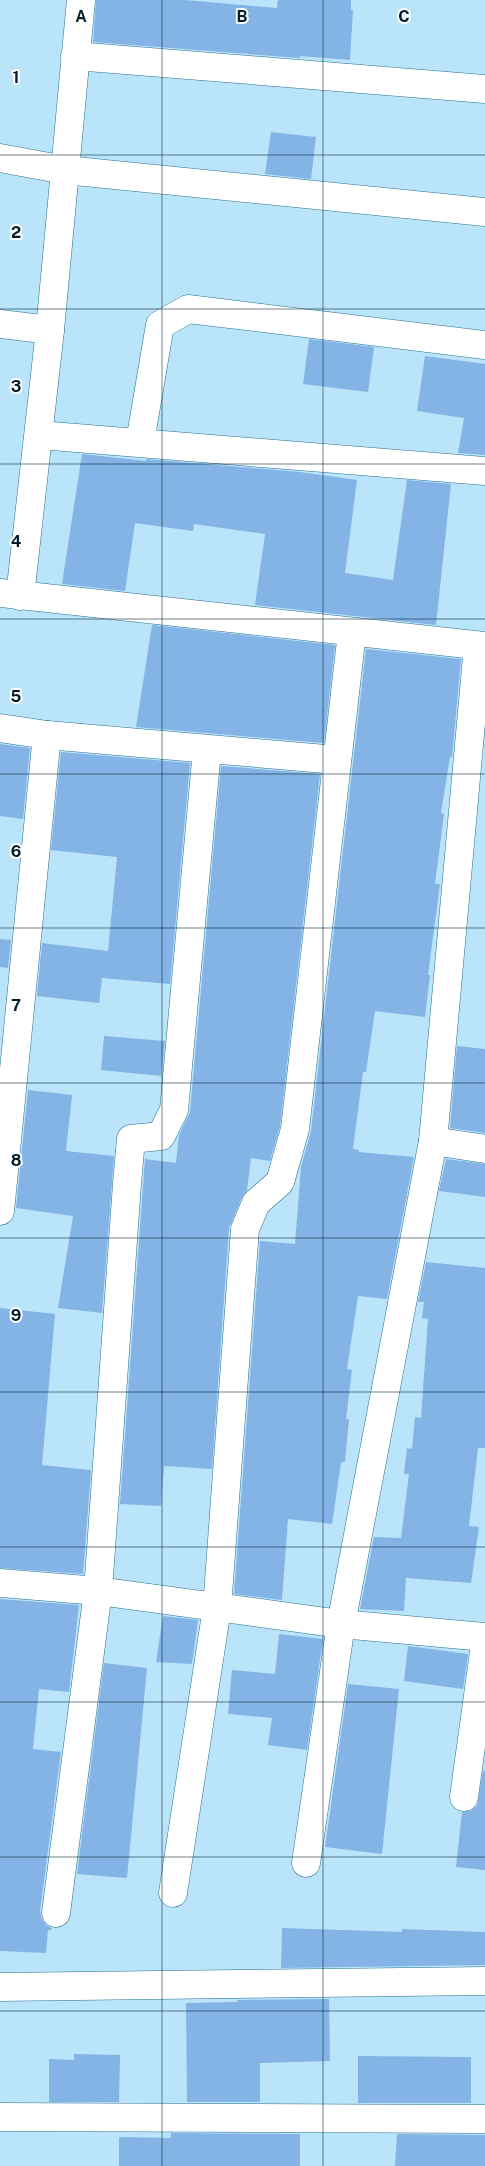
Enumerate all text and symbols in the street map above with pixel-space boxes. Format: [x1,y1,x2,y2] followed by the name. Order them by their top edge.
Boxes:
[75,7,87,26] text: A
[237,7,248,26] text: B
[398,7,410,26] text: C
[13,68,19,87] text: 1
[11,223,21,242] text: 2
[11,377,21,396] text: 3
[11,532,22,551] text: 4
[11,687,22,706] text: 5
[11,842,21,861] text: 6
[11,996,21,1015] text: 7
[11,1151,22,1170] text: 8
[11,1306,21,1325] text: 9

